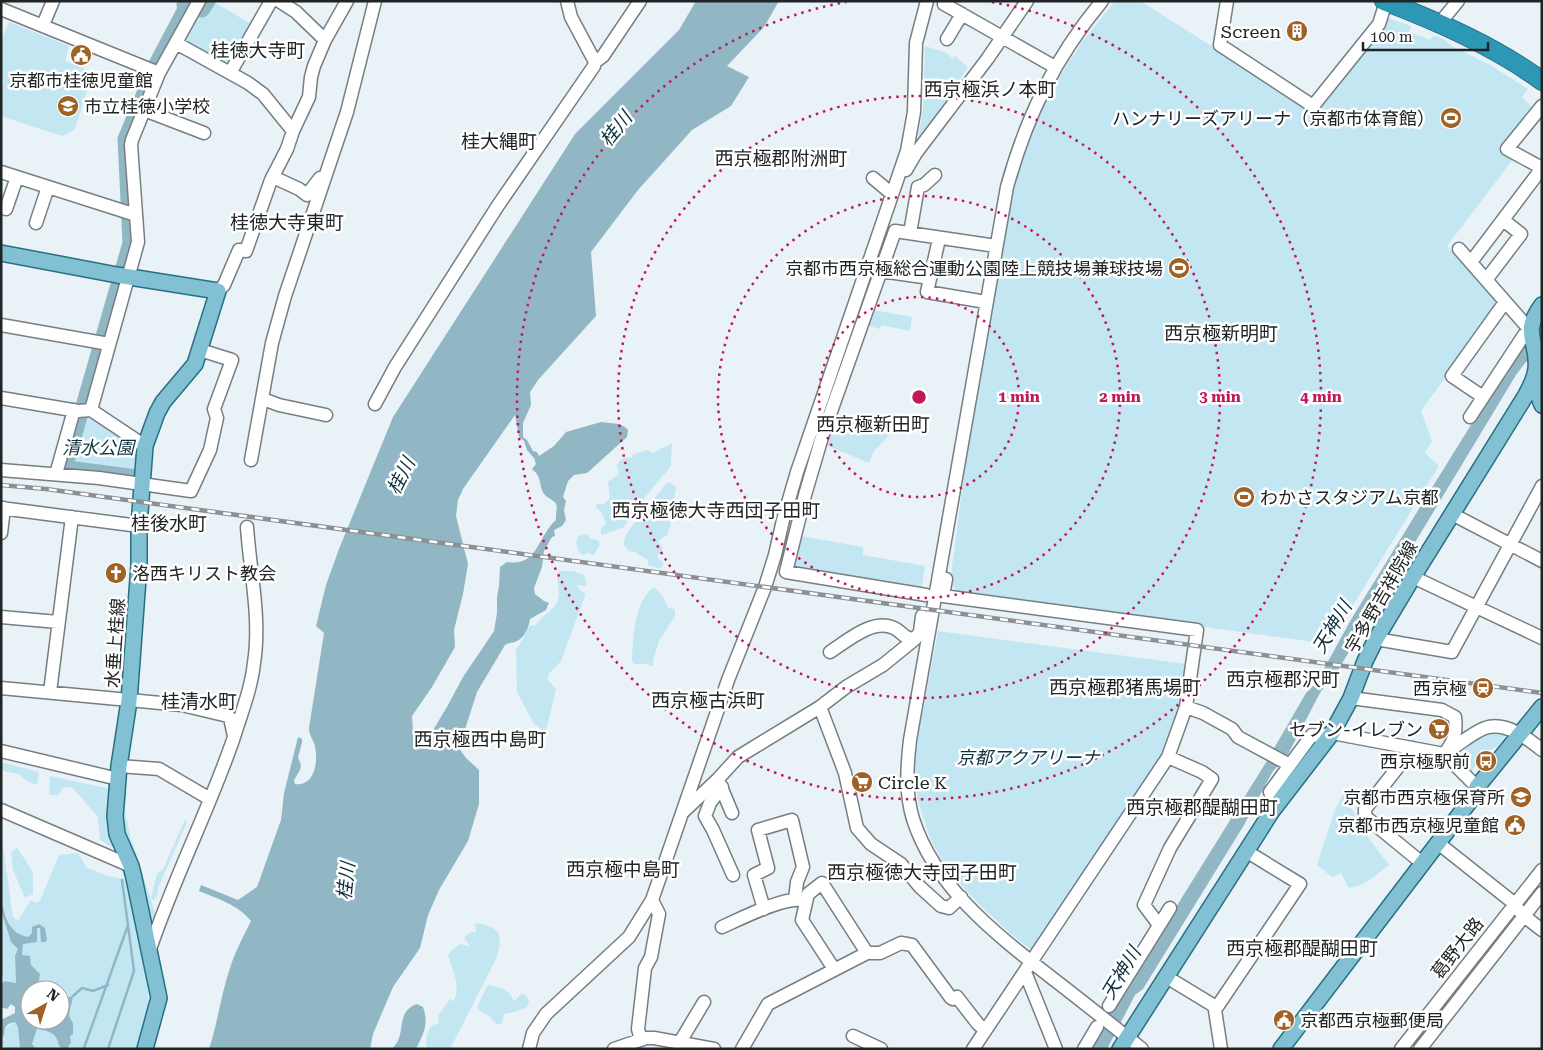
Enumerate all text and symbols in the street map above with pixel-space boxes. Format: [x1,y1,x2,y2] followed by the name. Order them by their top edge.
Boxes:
[1285,19,1309,43] building icon: Screen
[1363,20,1488,52] scale bar
[1221,21,1281,42] place label: Screen
[1370,28,1413,46] text: 100 m
[210,39,306,62] district label: 桂徳大寺町
[69,43,93,67] public building icon: 京都市桂徳児童館
[9,70,153,91] place label: 京都市桂徳児童館
[923,78,1057,101] district label: 西京極浜ノ本町
[56,94,80,118] school or university icon: 市立桂徳小学校
[84,96,210,117] place label: 市立桂徳小学校
[595,105,638,151] water label: 桂川
[1439,106,1463,130] sports icon: ハンナリーズアリーナ（京都市体育館）
[1112,108,1435,129] place label: ハンナリーズアリーナ（京都市体育館）
[461,130,537,153] district label: 桂大縄町
[714,147,848,170] district label: 西京極郡附洲町
[230,211,344,234] district label: 桂徳大寺東町
[1167,256,1191,280] sports icon: 京都市西京極総合運動公園陸上競技場兼球技場
[785,258,1163,279] place label: 京都市西京極総合運動公園陸上競技場兼球技場
[1164,322,1278,345] district label: 西京極新明町
[910,388,928,406] centre of rings
[998,388,1040,406] text: 1 min
[1099,388,1141,406] text: 2 min
[1199,388,1241,406] text: 3 min
[1300,388,1342,406] text: 4 min
[816,413,930,436] district label: 西京極新田町
[62,437,137,458] park label: 清水公園
[382,452,421,498] water label: 桂川
[1232,485,1256,509] sports icon: わかさスタジアム京都
[1260,487,1439,508] place label: わかさスタジアム京都
[611,499,821,522] district label: 西京極徳大寺西団子田町
[131,512,207,535] district label: 桂後水町
[1340,537,1422,657] street label: 宇多野吉祥院線
[104,561,128,585] church icon: 洛西キリスト教会
[132,563,276,584] place label: 洛西キリスト教会
[1307,595,1358,657] water label: 天神川
[101,597,129,689] street label: 水垂上桂線
[1226,668,1340,691] district label: 西京極郡沢町
[1049,676,1201,699] district label: 西京極郡猪馬場町
[1471,676,1495,700] station icon: 西京極
[1413,678,1467,699] place label: 西京極
[651,689,765,712] district label: 西京極古浜町
[161,690,237,713] district label: 桂清水町
[1427,717,1451,741] supermarket icon: セブン-イレブン
[1289,719,1423,740] place label: セブン-イレブン
[413,728,547,751] district label: 西京極西中島町
[956,747,1102,768] park label: 京都アクアリーナ
[1474,749,1498,773] bus stop icon: 西京極駅前
[1380,751,1470,772] place label: 西京極駅前
[850,770,874,794] supermarket icon: Circle K
[878,772,947,793] place label: Circle K
[1509,785,1533,809] school or university icon: 京都市西京極保育所
[1343,787,1505,808] place label: 京都市西京極保育所
[1126,796,1278,819] district label: 西京極郡醍醐田町
[1503,813,1527,837] public building icon: 京都市西京極児童館
[1337,815,1499,836] place label: 京都市西京極児童館
[566,858,680,881] district label: 西京極中島町
[333,859,360,901] water label: 桂川
[827,861,1017,884] district label: 西京極徳大寺団子田町
[1427,913,1487,983] street label: 葛野大路
[1226,937,1378,960] district label: 西京極郡醍醐田町
[1096,941,1147,1003] water label: 天神川
[20,980,70,1030] north arrow
[44,985,63,1005] text: N
[1272,1008,1296,1032] public building icon: 京都西京極郵便局
[1300,1010,1444,1031] place label: 京都西京極郵便局

